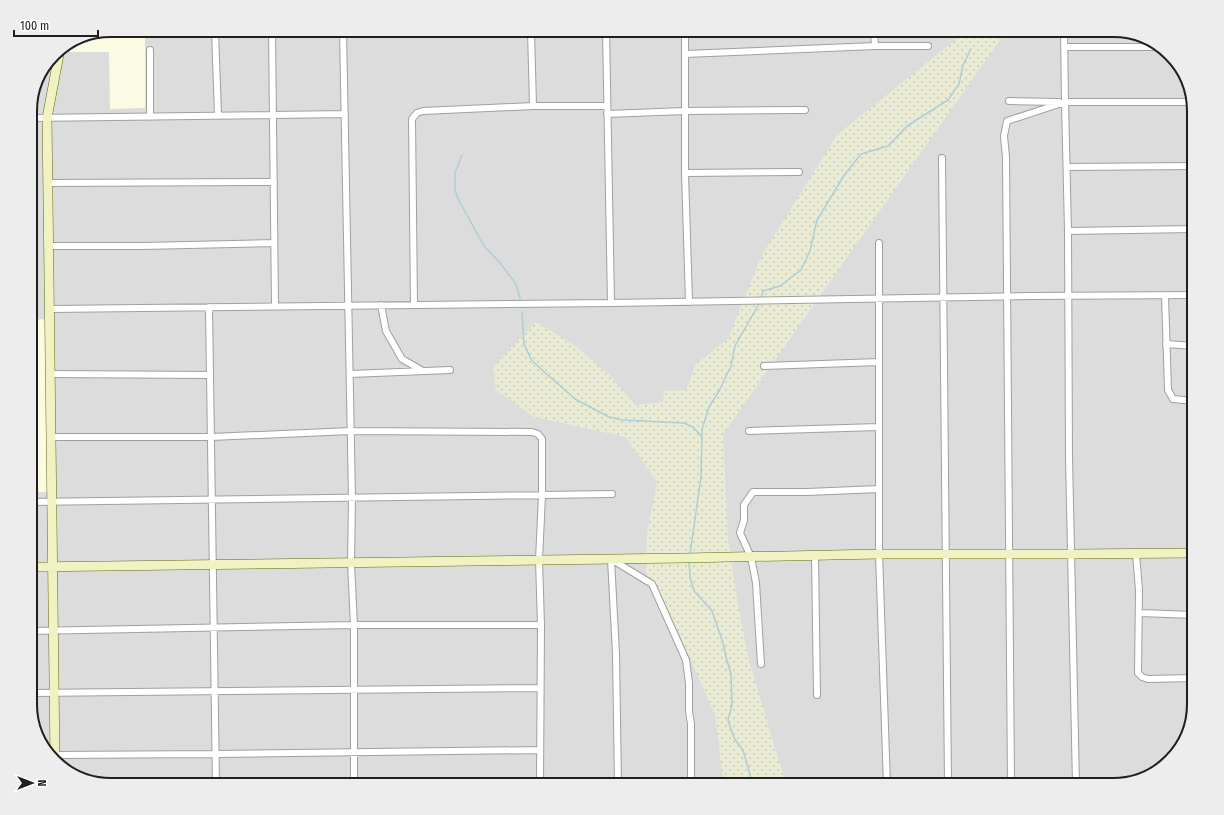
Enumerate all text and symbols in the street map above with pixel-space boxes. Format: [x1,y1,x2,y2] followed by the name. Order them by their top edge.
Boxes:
[14,12,98,38] scale bar
[20,19,49,33] text: 100 m
[12,763,52,803] north arrow
[35,780,48,786] text: N

